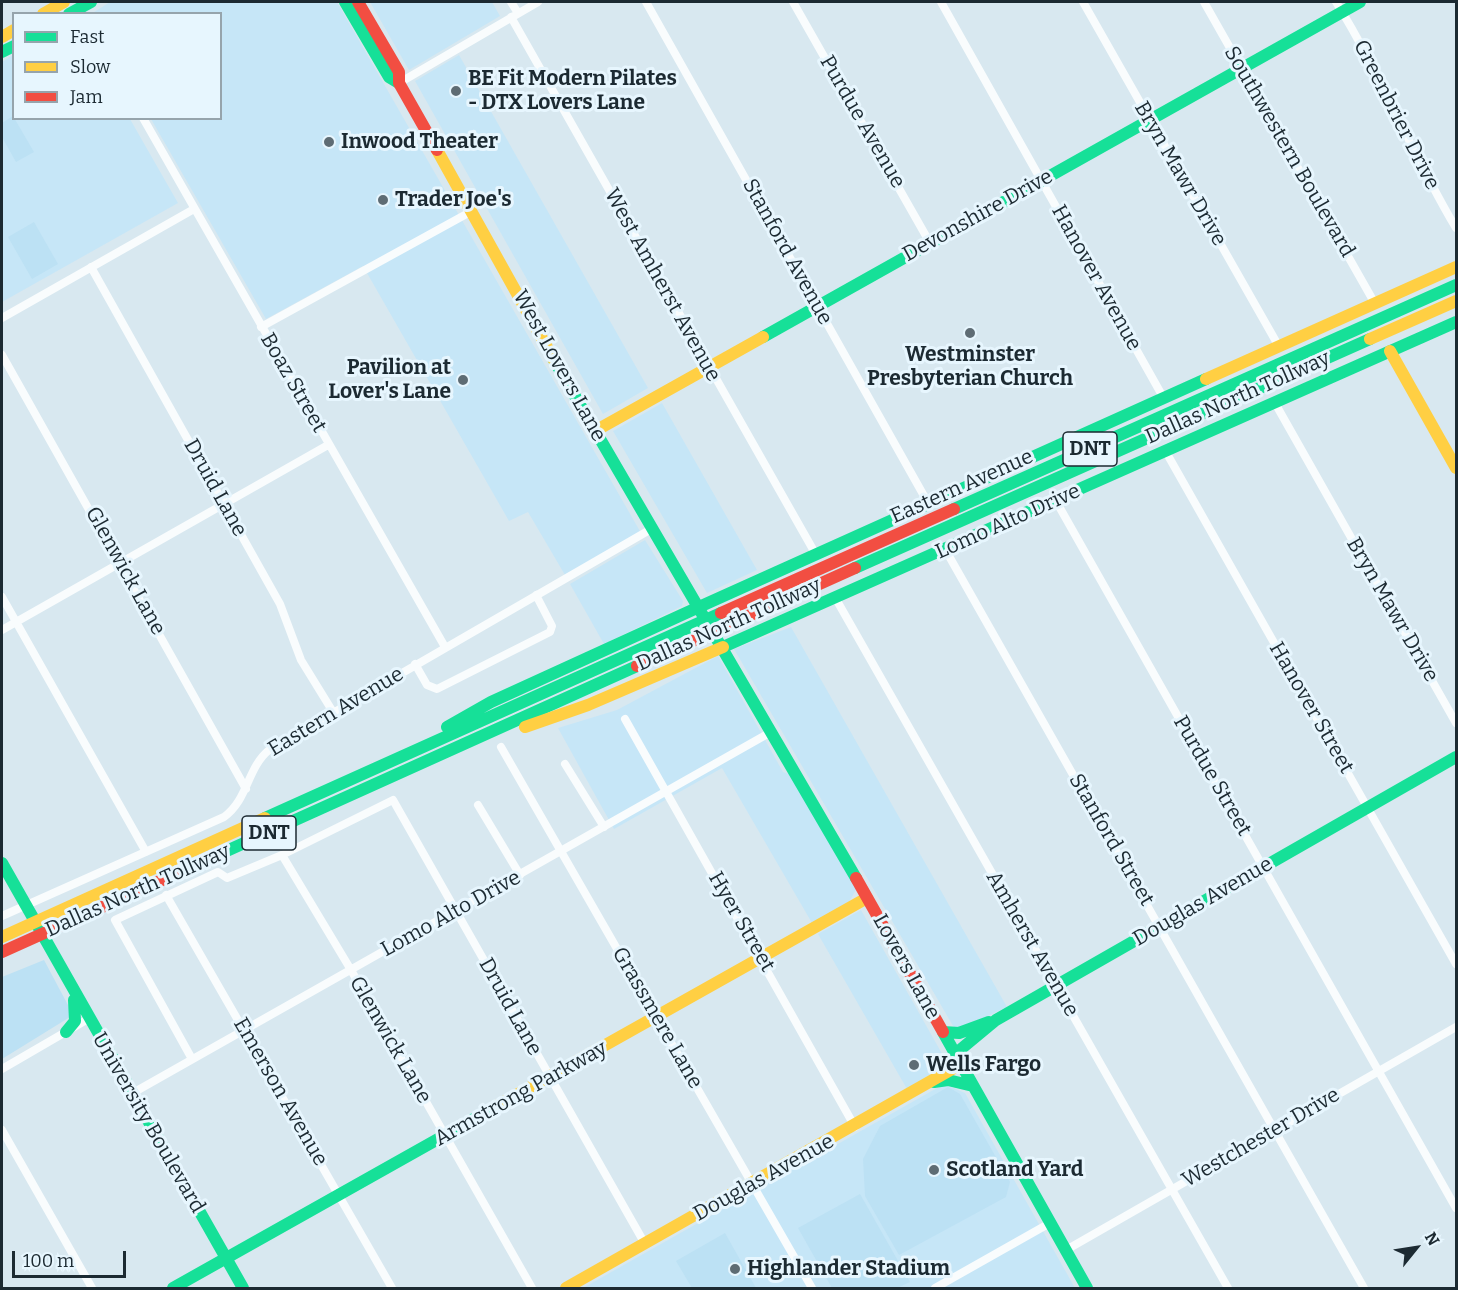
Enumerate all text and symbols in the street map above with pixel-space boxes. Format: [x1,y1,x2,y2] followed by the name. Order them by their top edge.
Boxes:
[12,12,222,120] legend
[70,26,105,48] text: Fast
[1347,36,1445,194] street label: Greenbrier Drive
[1218,42,1360,262] street label: Southwestern Boulevard
[814,51,910,193] street label: Purdue Avenue
[70,56,110,78] text: Slow
[468,66,677,116] place label: BE Fit Modern Pilates - DTX Lovers Lane
[449,84,463,98] marker: BE Fit Modern Pilates - DTX Lovers Lane
[70,86,103,108] text: Jam
[1128,97,1232,251] street label: Bryn Mawr Drive
[341,129,498,155] place label: Inwood Theater
[322,135,336,149] marker: Inwood Theater
[899,164,1057,268] street label: Devonshire Drive
[736,175,838,329] street label: Stanford Avenue
[598,184,726,386] street label: West Amherst Avenue
[395,187,512,213] place label: Trader Joe's
[376,193,390,207] marker: Trader Joe's
[1046,201,1146,355] street label: Hanover Avenue
[507,286,611,446] street label: West Lovers Lane
[963,326,977,340] marker: Westminster Presbyterian Church
[254,329,332,437] street label: Boaz Street
[867,342,1073,392] place label: Westminster Presbyterian Church
[1142,346,1334,450] street label: Dallas North Tollway
[328,355,451,405] place label: Pavilion at Lover's Lane
[456,373,470,387] marker: Pavilion at Lover's Lane
[1063,432,1117,466] road number: DNT
[178,435,252,541] street label: Druid Lane
[887,444,1037,530] street label: Eastern Avenue
[932,479,1084,565] street label: Lomo Alto Drive
[79,503,171,639] street label: Glenwick Lane
[1340,533,1444,687] street label: Bryn Mawr Drive
[633,573,825,677] street label: Dallas North Tollway
[1263,638,1359,778] street label: Hanover Street
[264,662,408,762] street label: Eastern Avenue
[1167,711,1257,841] street label: Purdue Street
[1063,769,1159,911] street label: Stanford Street
[242,816,296,850] road number: DNT
[42,839,234,943] street label: Dallas North Tollway
[1129,852,1277,952] street label: Douglas Avenue
[377,865,525,963] street label: Lomo Alto Drive
[980,867,1084,1021] street label: Amherst Avenue
[702,868,780,976] street label: Hyer Street
[867,910,945,1024] street label: Lovers Lane
[606,943,708,1093] street label: Grassmere Lane
[473,954,547,1060] street label: Druid Lane
[343,972,437,1108] street label: Glenwick Lane
[227,1013,333,1171] street label: Emerson Avenue
[86,1028,210,1218] street label: University Boulevard
[430,1036,612,1152] street label: Armstrong Parkway
[926,1052,1041,1078] place label: Wells Fargo
[907,1058,921,1072] marker: Wells Fargo
[1178,1083,1344,1193] street label: Westchester Drive
[689,1129,839,1227] street label: Douglas Avenue
[946,1157,1084,1183] place label: Scotland Yard
[927,1163,941,1177] marker: Scotland Yard
[1386,1218,1446,1278] north arrow
[1421,1229,1443,1249] text: N
[15,1239,129,1277] scale bar
[23,1250,74,1272] text: 100 m
[747,1256,950,1282] place label: Highlander Stadium
[728,1262,742,1276] marker: Highlander Stadium

